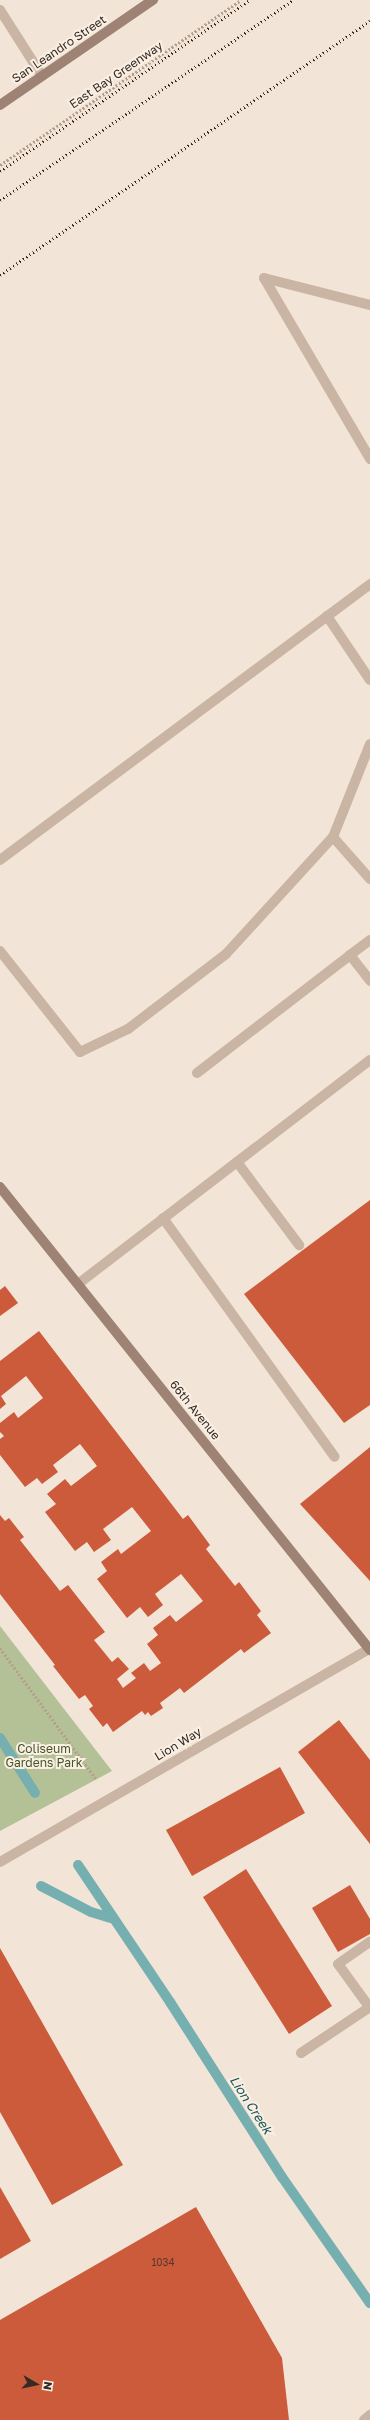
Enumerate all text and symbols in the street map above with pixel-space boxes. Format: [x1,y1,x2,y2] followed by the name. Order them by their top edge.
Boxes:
[9,12,109,86] street label: San Leandro Street
[67,38,165,112] street label: East Bay Greenway
[167,1377,223,1443] street label: 66th Avenue
[152,1724,204,1764] street label: Lion Way
[6,1742,82,1770] park label: Coliseum Gardens Park
[226,2073,276,2137] water label: Lion Creek
[152,2257,174,2269] house number: 1034
[16,2364,56,2404] north arrow
[41,2381,55,2391] text: N

